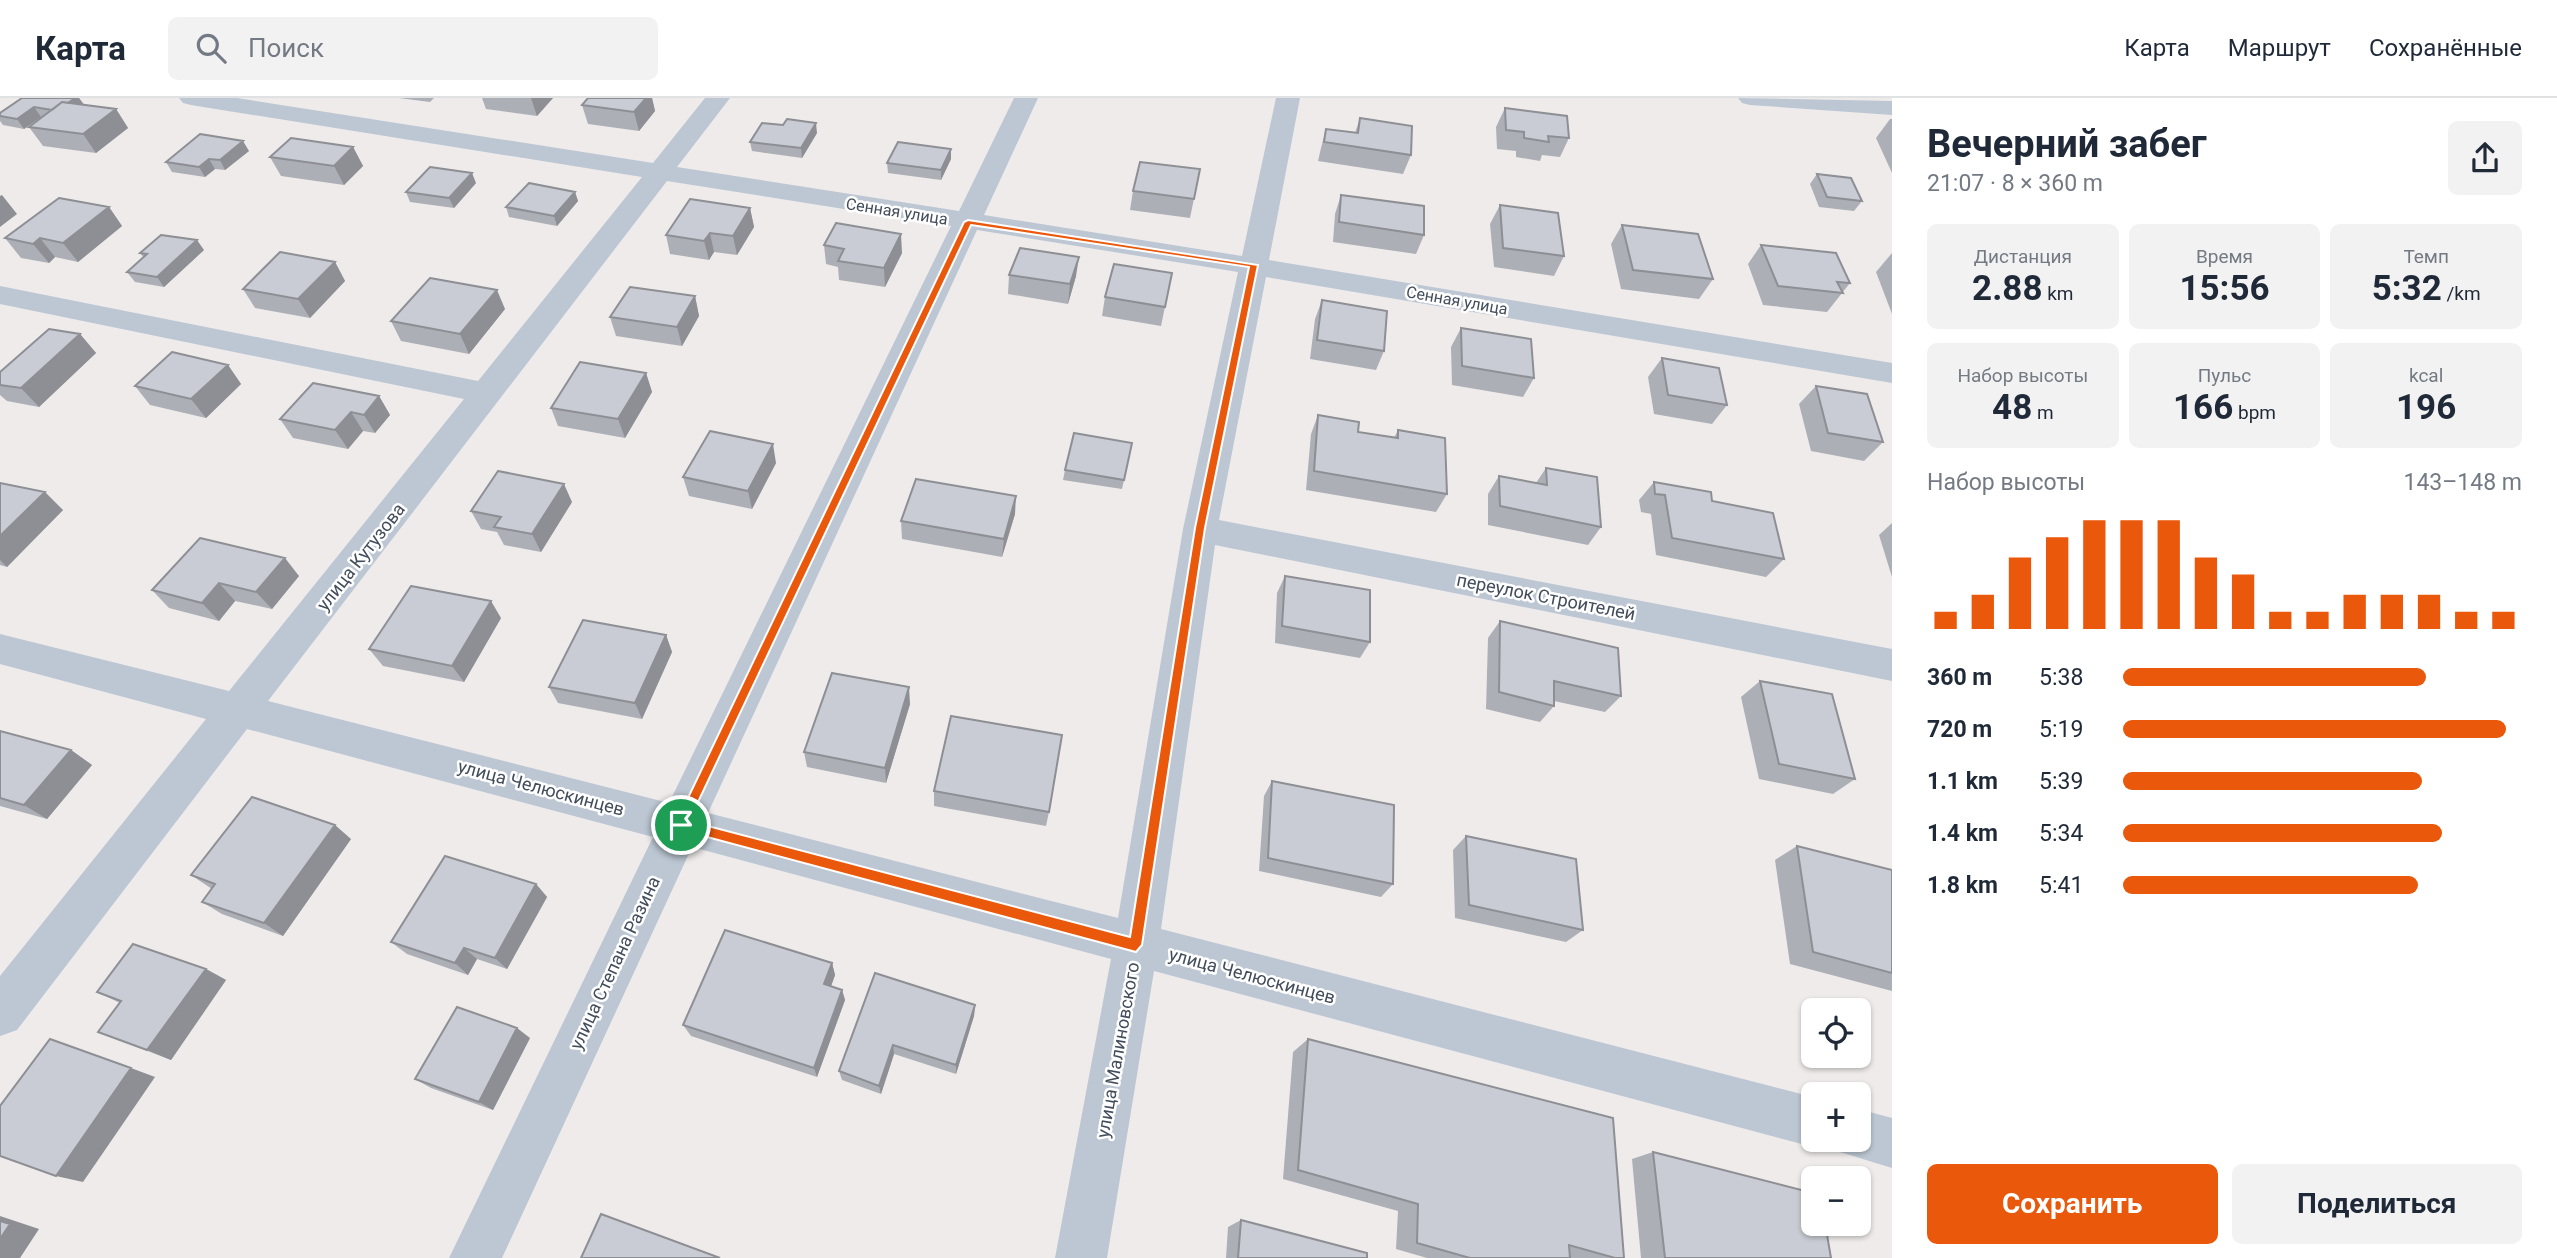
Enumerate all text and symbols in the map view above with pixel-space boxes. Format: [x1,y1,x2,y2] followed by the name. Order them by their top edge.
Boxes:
[168,17,658,80] search box
[35,29,126,68] text: Карта
[192,29,230,67] icon: search
[248,33,324,63] text: Поиск
[2124,34,2190,62] text: Карта
[2228,34,2331,62] text: Маршрут
[2369,34,2522,62] text: Сохранённые
[2448,121,2522,195] button: share
[1927,122,2207,166] text: Вечерний забег
[1927,170,2103,197] text: 21:07 · 8 × 360 m
[845,194,949,229] street label: Сенная улица
[1974,245,2072,268] text: Дистанция
[2196,245,2253,268] text: Время
[2403,245,2449,268] text: Темп
[1972,268,2043,309] text: 2.88
[2179,268,2270,309] text: 15:56
[2372,268,2442,309] text: 5:32
[1405,282,1509,319] street label: Сенная улица
[2043,282,2074,305] text: km
[2442,282,2481,305] text: /km
[1957,364,2088,387] text: Набор высоты
[2198,364,2251,387] text: Пульс
[2409,364,2443,387] text: kcal
[1992,387,2032,428] text: 48
[2173,387,2233,428] text: 166
[2396,387,2456,428] text: 196
[2032,401,2054,424] text: m
[2233,401,2276,424] text: bpm
[1927,469,2085,496] text: Набор высоты
[2403,469,2522,496] text: 143–148 m
[312,499,409,615] street label: улица Кутузова
[1455,569,1637,624] street label: переулок Строителей
[1927,664,1992,691] text: 360 m
[2039,664,2083,691] text: 5:38
[1927,716,1992,743] text: 720 m
[2039,716,2083,743] text: 5:19
[456,755,627,820] street label: улица Челюскинцев
[1927,768,1998,795] text: 1.1 km
[2039,768,2083,795] text: 5:39
[651,795,711,855] pin
[662,806,700,844] icon: arrive
[1927,820,1998,847] text: 1.4 km
[2039,820,2083,847] text: 5:34
[1927,872,1998,899] text: 1.8 km
[2039,872,2083,899] text: 5:41
[565,873,664,1053] street label: улица Степана Разина
[1167,943,1338,1008] street label: улица Челюскинцев
[1092,960,1143,1139] street label: улица Малиновского
[1801,998,1871,1236] map controls
[1801,998,1871,1068] button: locate
[1801,1082,1871,1152] button: +
[1927,1164,2218,1244] button: Сохранить
[2232,1164,2522,1244] button: Поделиться
[1801,1166,1871,1236] button: −

